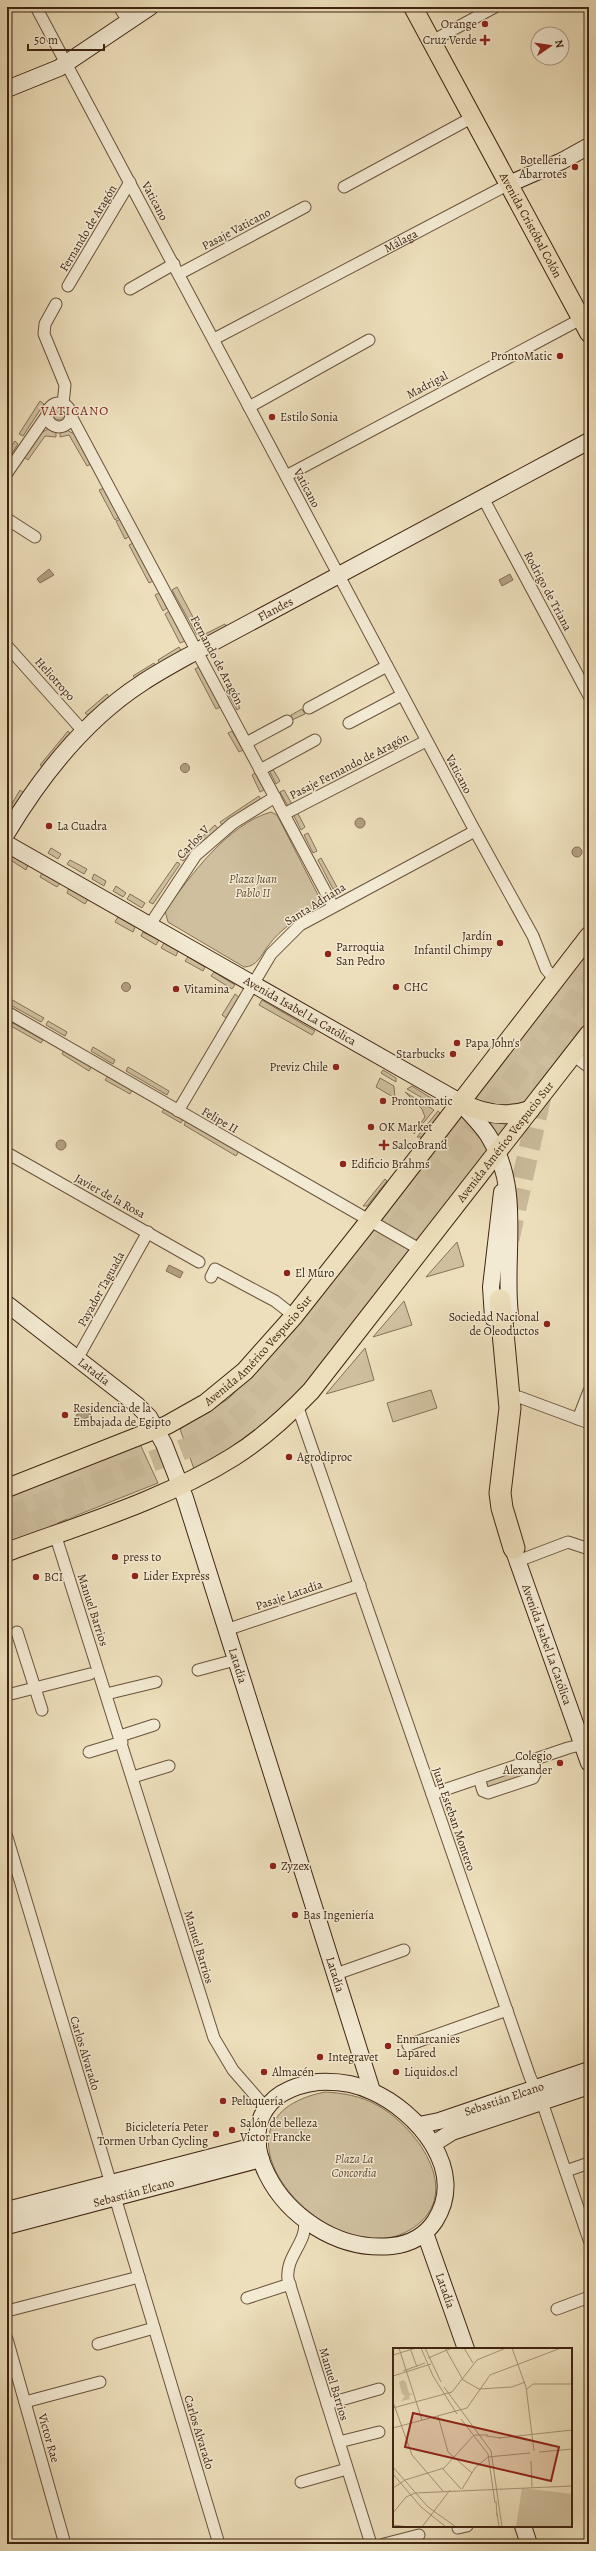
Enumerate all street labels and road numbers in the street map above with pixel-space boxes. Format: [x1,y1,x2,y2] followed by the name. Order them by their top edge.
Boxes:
[495,169,566,281] street label: Avenida Cristóbal Colón
[138,178,172,223] street label: Vaticano
[56,181,120,274] street label: Fernando de Aragón
[199,204,273,254] street label: Pasaje Vaticano
[381,225,421,256] street label: Málaga
[404,367,450,402] street label: Madrigal
[290,465,324,510] street label: Vaticano
[520,548,576,634] street label: Rodrigo de Triana
[255,593,296,625] street label: Flandes
[187,613,247,708] street label: Fernando de Aragón
[31,654,79,704] street label: Heliotropo
[287,729,412,803] street label: Pasaje Fernando de Aragón
[442,751,476,796] street label: Vaticano
[173,821,214,862] street label: Carlos V
[281,879,349,929] street label: Santa Adriana
[240,972,359,1049] street label: Avenida Isabel La Católica
[452,1078,557,1206] street label: Avenida Américo Vespucio Sur
[199,1103,241,1137] street label: Felipe II
[72,1170,149,1222] street label: Javier de la Rosa
[74,1248,128,1329] street label: Payador Taguada
[200,1291,316,1410] street label: Avenida Américo Vespucio Sur
[74,1354,114,1389] street label: Latadía
[74,1572,112,1649] street label: Manuel Barrios
[253,1576,325,1614] street label: Pasaje Latadía
[518,1581,576,1707] street label: Avenida Isabel La Católica
[225,1646,251,1686] street label: Latadía
[429,1765,479,1873] street label: Juan Esteban Montero
[180,1909,218,1986] street label: Manuel Barrios
[322,1955,349,1995] street label: Latadía
[66,2014,104,2092] street label: Carlos Alvarado
[462,2078,546,2120] street label: Sebastián Elcano
[91,2174,176,2211] street label: Sebastián Elcano
[432,2271,459,2311] street label: Latadía
[315,2346,353,2423] street label: Manuel Barrios
[180,2393,218,2471] street label: Carlos Alvarado
[34,2411,64,2464] street label: Víctor Rae

